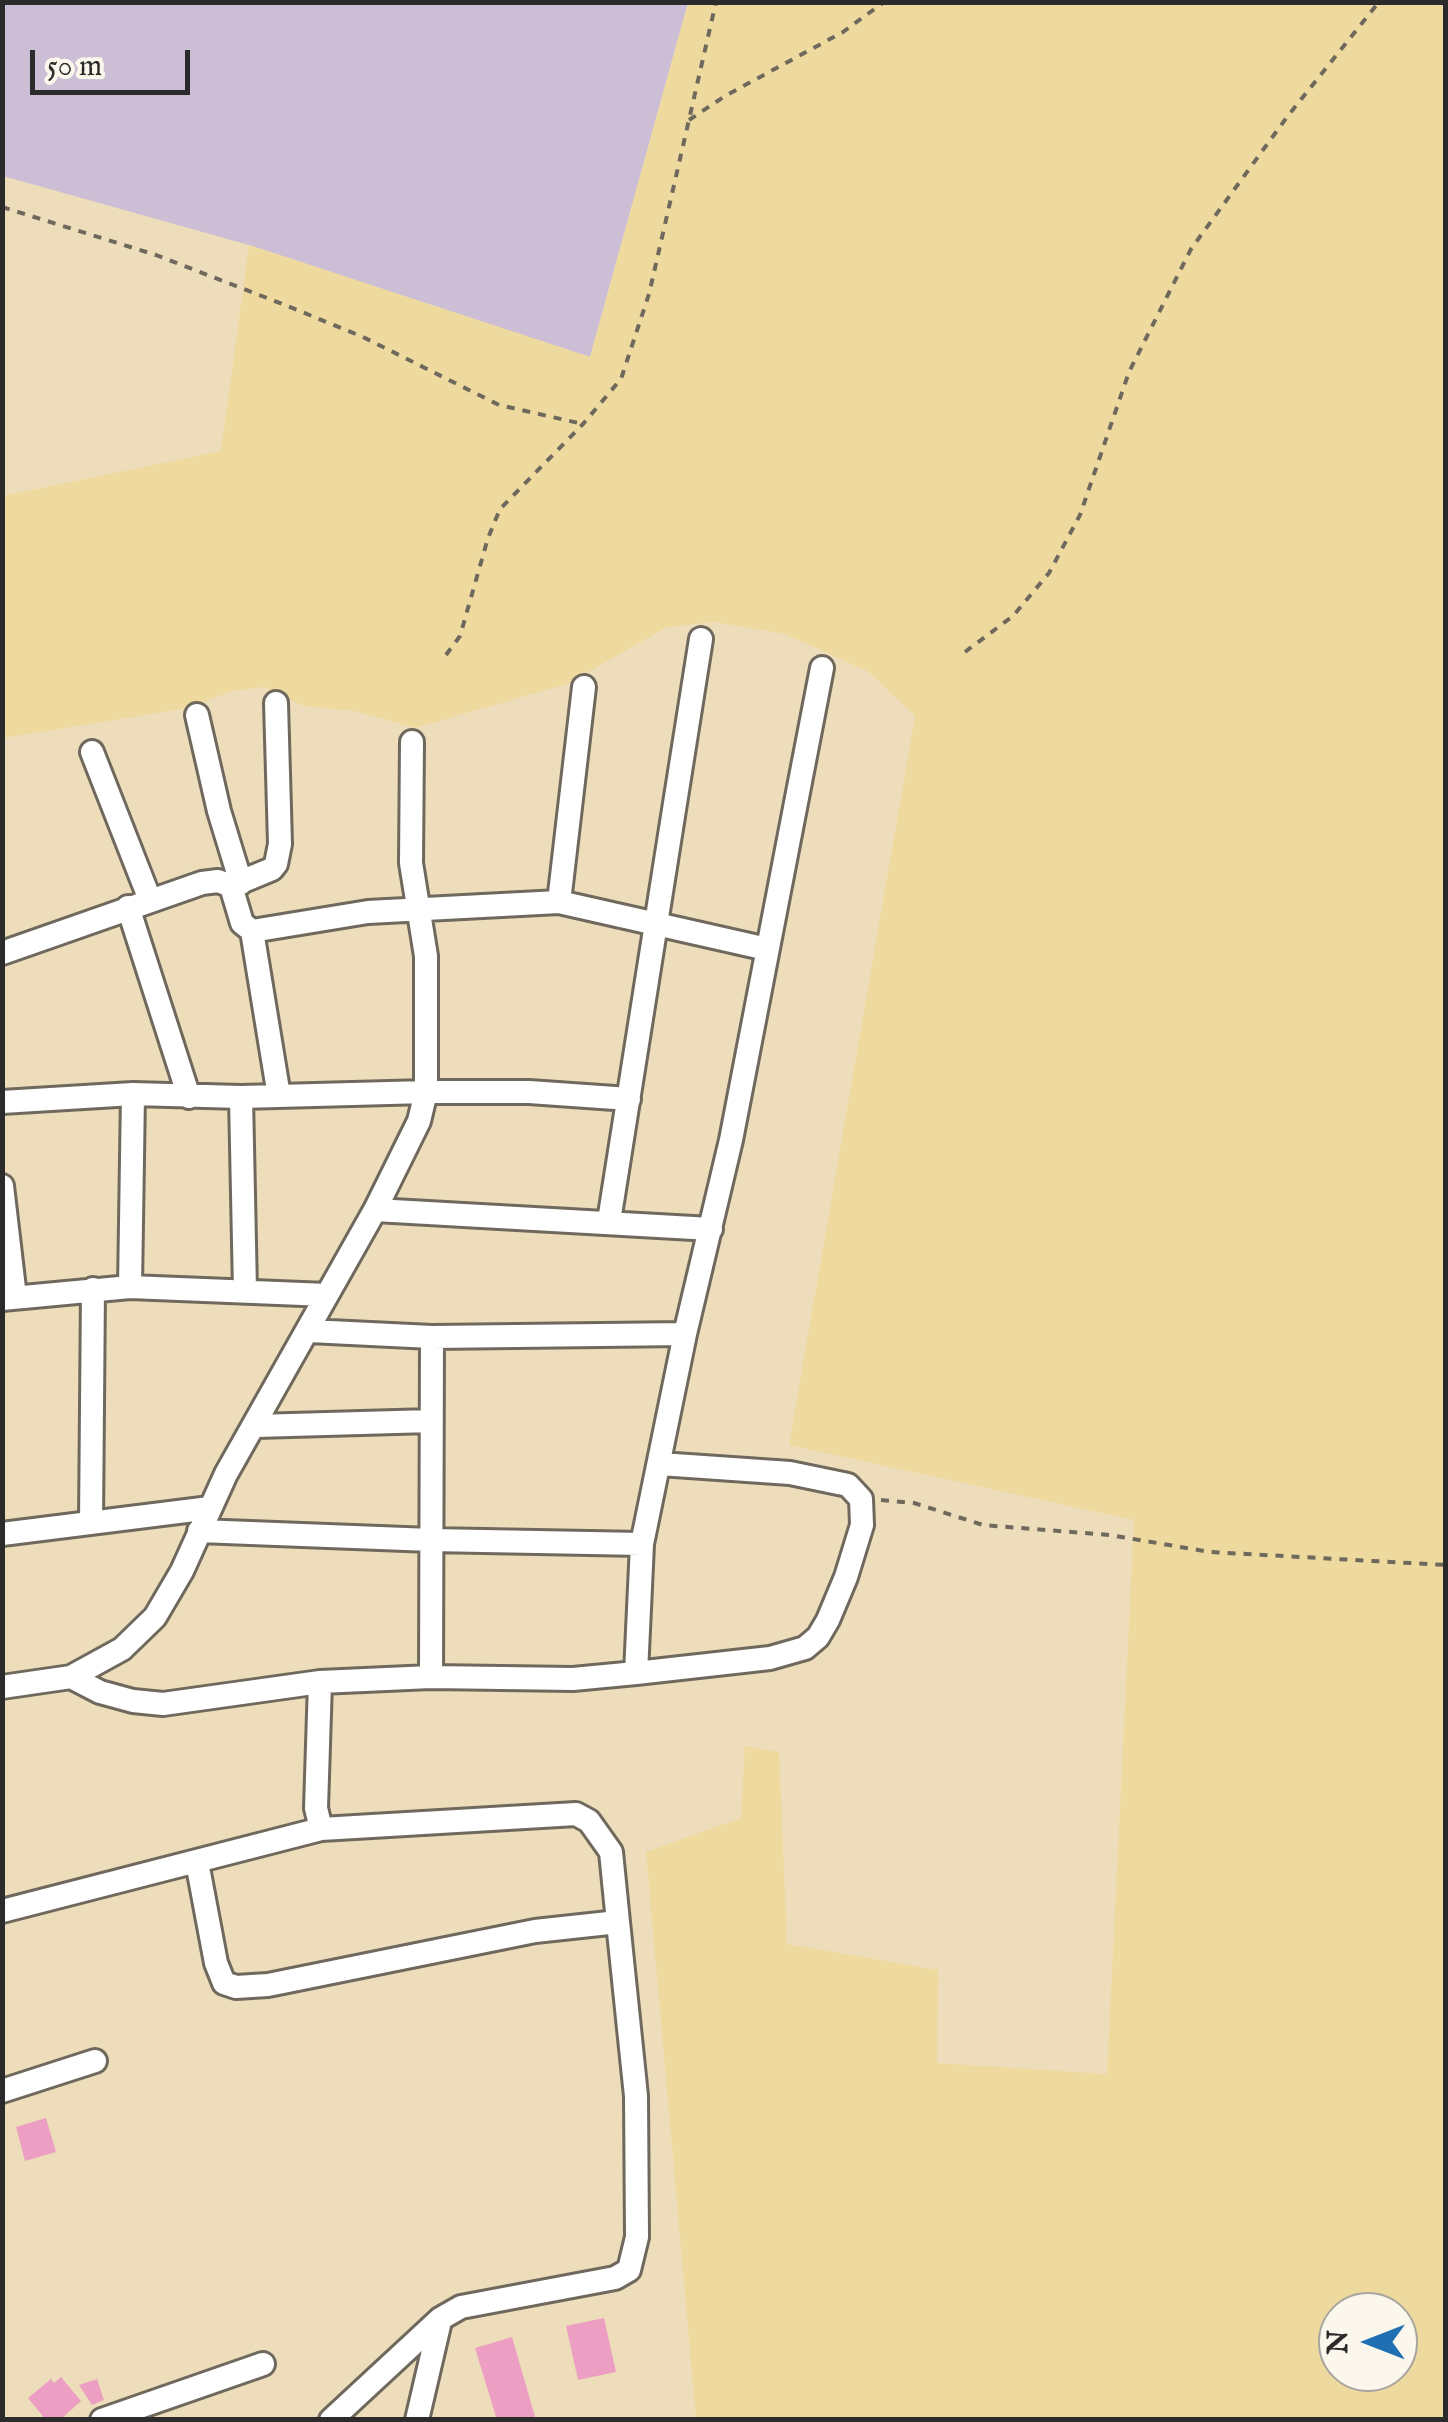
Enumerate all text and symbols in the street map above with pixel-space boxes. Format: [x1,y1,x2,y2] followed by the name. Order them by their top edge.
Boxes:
[35,30,195,92] scale bar
[47,48,102,86] text: 50 m
[1318,2292,1418,2392] north arrow
[1322,2330,1357,2354] text: N

